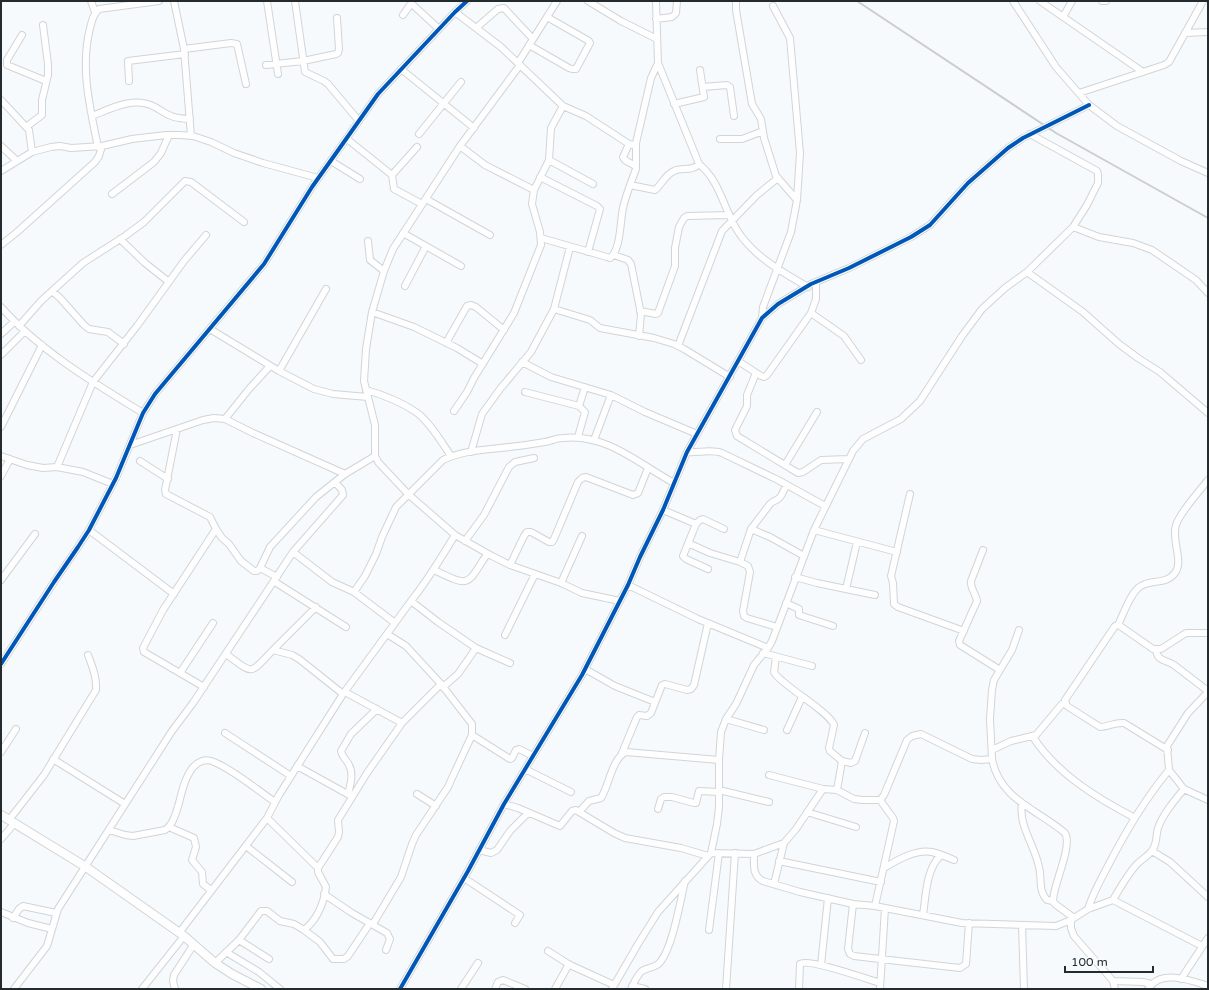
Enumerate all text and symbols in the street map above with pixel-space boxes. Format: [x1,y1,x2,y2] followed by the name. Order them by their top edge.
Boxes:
[1065,948,1153,974] scale bar
[1071,955,1108,969] text: 100 m

